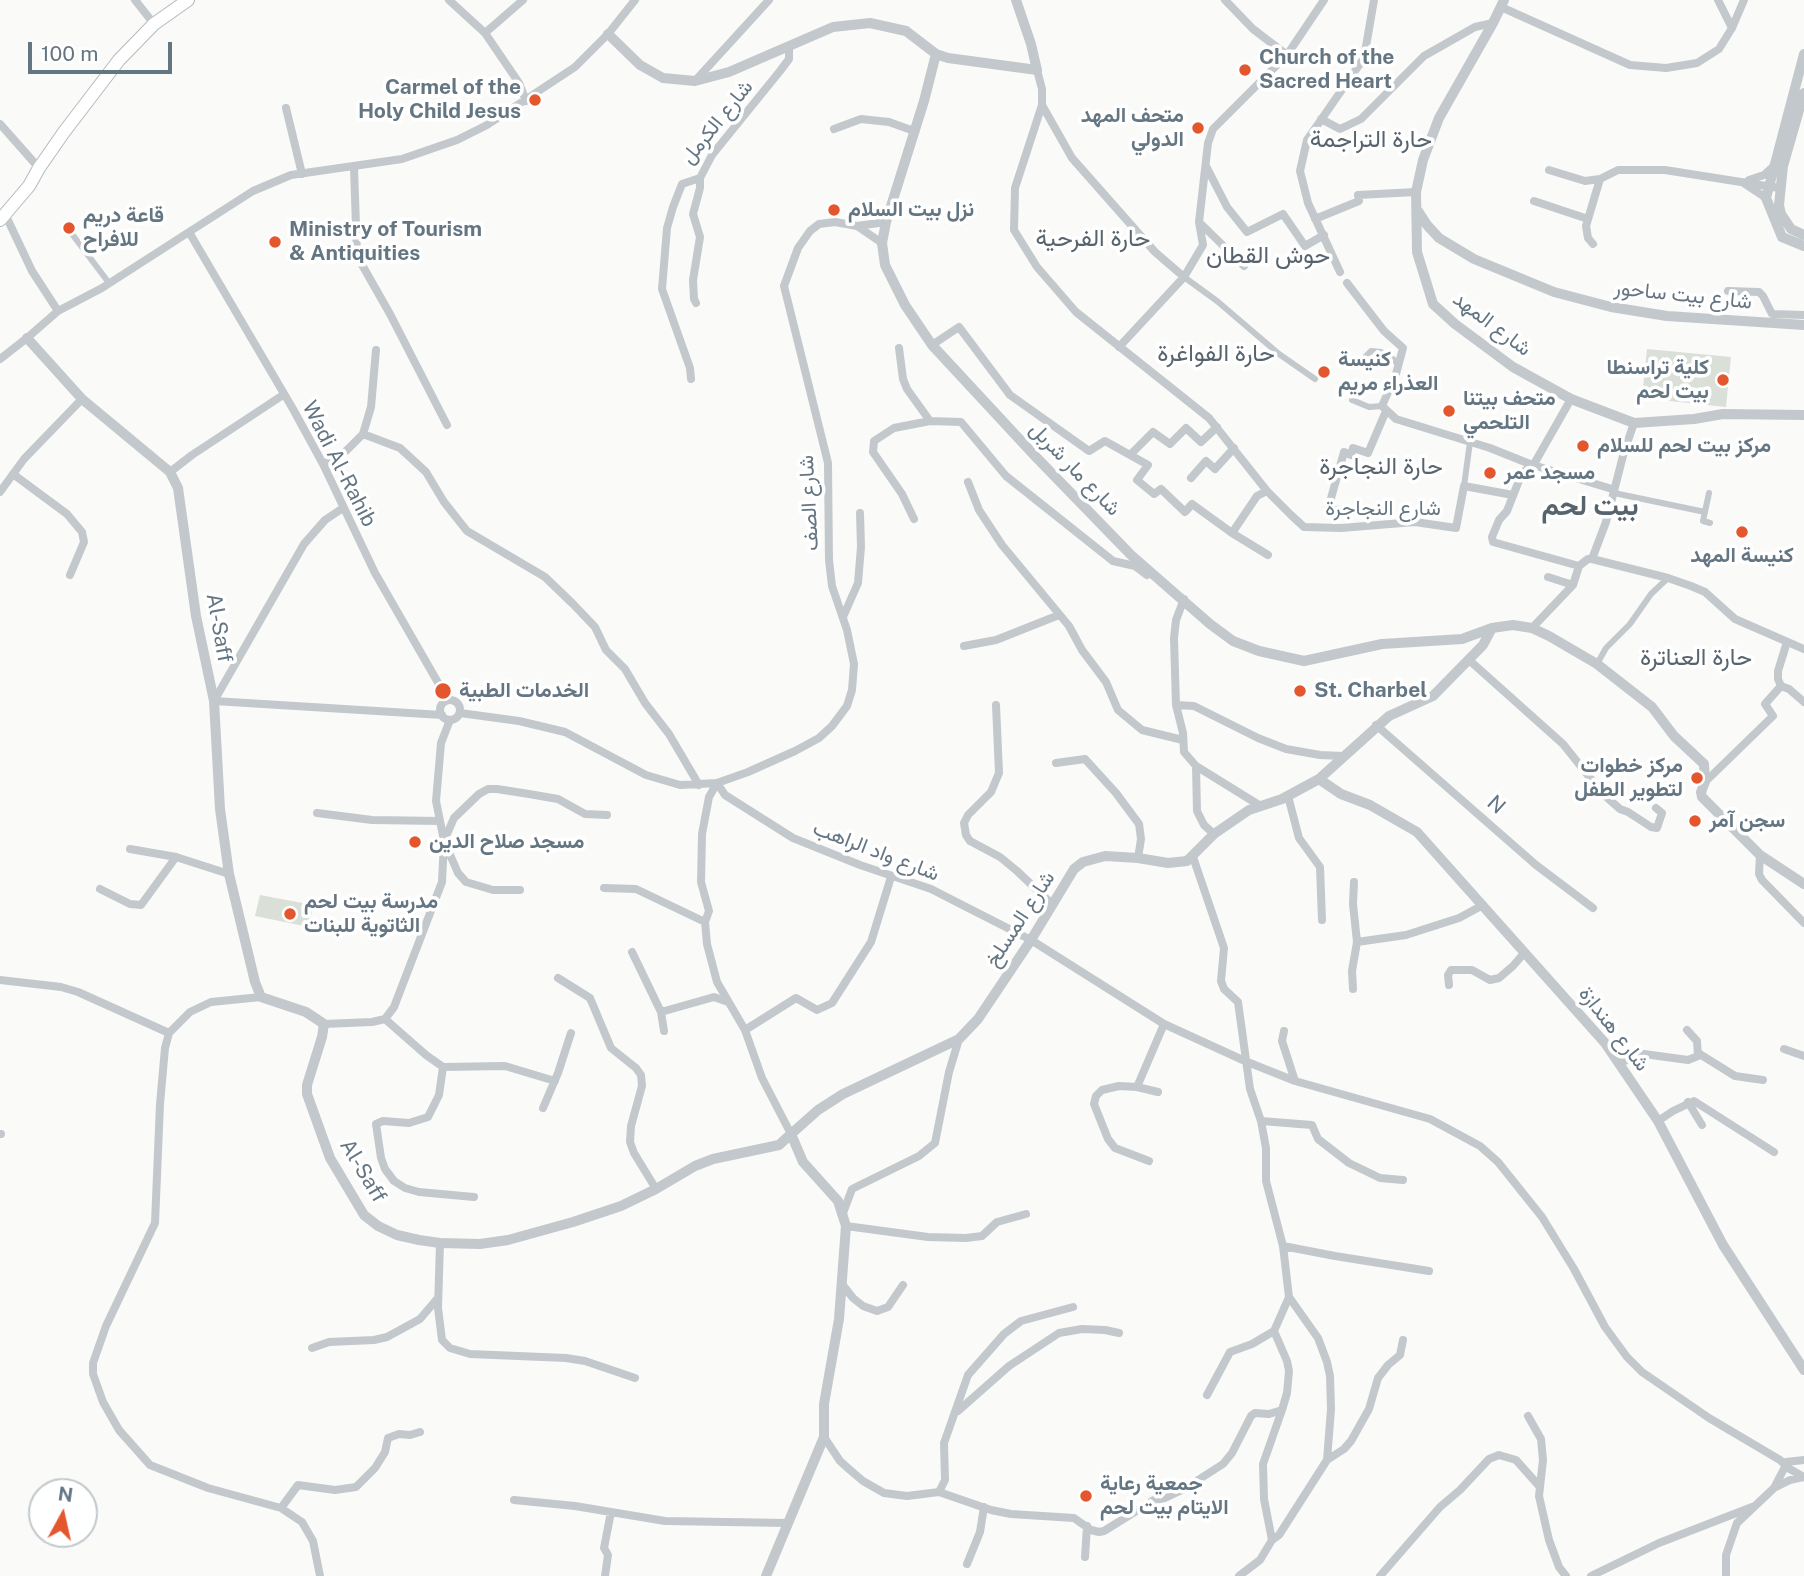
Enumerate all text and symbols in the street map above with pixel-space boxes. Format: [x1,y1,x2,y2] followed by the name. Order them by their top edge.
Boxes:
[32,28,175,72] scale bar
[41,41,98,66] text: 100 m
[1259,45,1394,95] place label: Church of the Sacred Heart
[1237,62,1253,78] marker: Church of the Sacred Heart
[358,75,521,125] place label: Carmel of the Holy Child Jesus
[676,75,758,169] street label: شارع الكرمل
[527,92,543,108] marker: Carmel of the Holy Child Jesus
[1081,103,1184,153] place label: متحف المهد الدولي
[1190,120,1206,136] marker: متحف المهد الدولي
[1310,126,1432,154] district label: حارة التراجمة
[848,197,974,223] place label: نزل بيت السلام
[826,202,842,218] marker: نزل بيت السلام
[83,203,164,253] place label: قاعة دريم للافراح
[289,217,482,267] place label: Ministry of Tourism & Antiquities
[61,220,77,236] marker: قاعة دريم للافراح
[1036,225,1150,253] district label: حارة الفرحية
[267,234,283,250] marker: Ministry of Tourism & Antiquities
[1206,242,1330,270] district label: حوش القطان
[1613,275,1753,315] street label: شارع بيت ساحور
[1448,286,1536,362] street label: شارع المهد
[1157,340,1275,368] district label: حارة الفواغرة
[1338,347,1439,397] place label: كنيسة العذراء مريم
[1607,355,1709,405] place label: كلية تراسنطا بيت لحم
[1316,364,1332,380] marker: كنيسة العذراء مريم
[1715,372,1731,388] marker: كلية تراسنطا بيت لحم
[1463,386,1556,436] place label: متحف بيتنا التلحمي
[296,397,382,531] street label: Wadi Al-Rahib
[1441,403,1457,419] marker: متحف بيتنا التلحمي
[1024,417,1126,521] street label: شارع مار شربل
[1597,433,1771,459] place label: مركز بيت لحم للسلام
[1575,438,1591,454] marker: مركز بيت لحم للسلام
[1319,453,1443,481] district label: حارة النجاجرة
[794,454,824,552] street label: شارع الصف
[1504,460,1595,486] place label: مسجد عمر
[1482,465,1498,481] marker: مسجد عمر
[1542,489,1638,523] district label: بيت لحم
[1325,496,1441,522] street label: شارع النجاجرة
[1734,524,1750,540] marker: كنيسة المهد
[1690,543,1794,569] place label: كنيسة المهد
[201,591,237,665] street label: Al-Saff
[1640,644,1752,672] district label: حارة العناترة
[459,678,589,704] place label: الخدمات الطبية
[1314,678,1427,704] place label: St. Charbel
[433,681,453,701] marker: الخدمات الطبية
[1292,683,1308,699] marker: St. Charbel
[1574,753,1683,803] place label: مركز خطوات لتطوير الطفل
[1689,770,1705,786] marker: مركز خطوات لتطوير الطفل
[1482,790,1510,820] street label: N
[1709,808,1785,834] place label: سجن آمر
[1687,813,1703,829] marker: سجن آمر
[809,815,943,887] street label: شارع واد الراهب
[429,829,584,855] place label: مسجد صلاح الدين
[407,834,423,850] marker: مسجد صلاح الدين
[980,866,1060,972] street label: شارع المسلخ
[304,889,438,939] place label: مدرسة بيت لحم الثاتوية للبنات
[282,906,298,922] marker: مدرسة بيت لحم الثاتوية للبنات
[1573,982,1655,1076] street label: شارع هندازة
[334,1135,392,1207] street label: Al-Saff
[1100,1471,1229,1521] place label: جمعية رعاية الايتام بيت لحم
[28,1478,98,1548] north arrow
[57,1482,75,1506] text: N
[1078,1488,1094,1504] marker: جمعية رعاية الايتام بيت لحم

